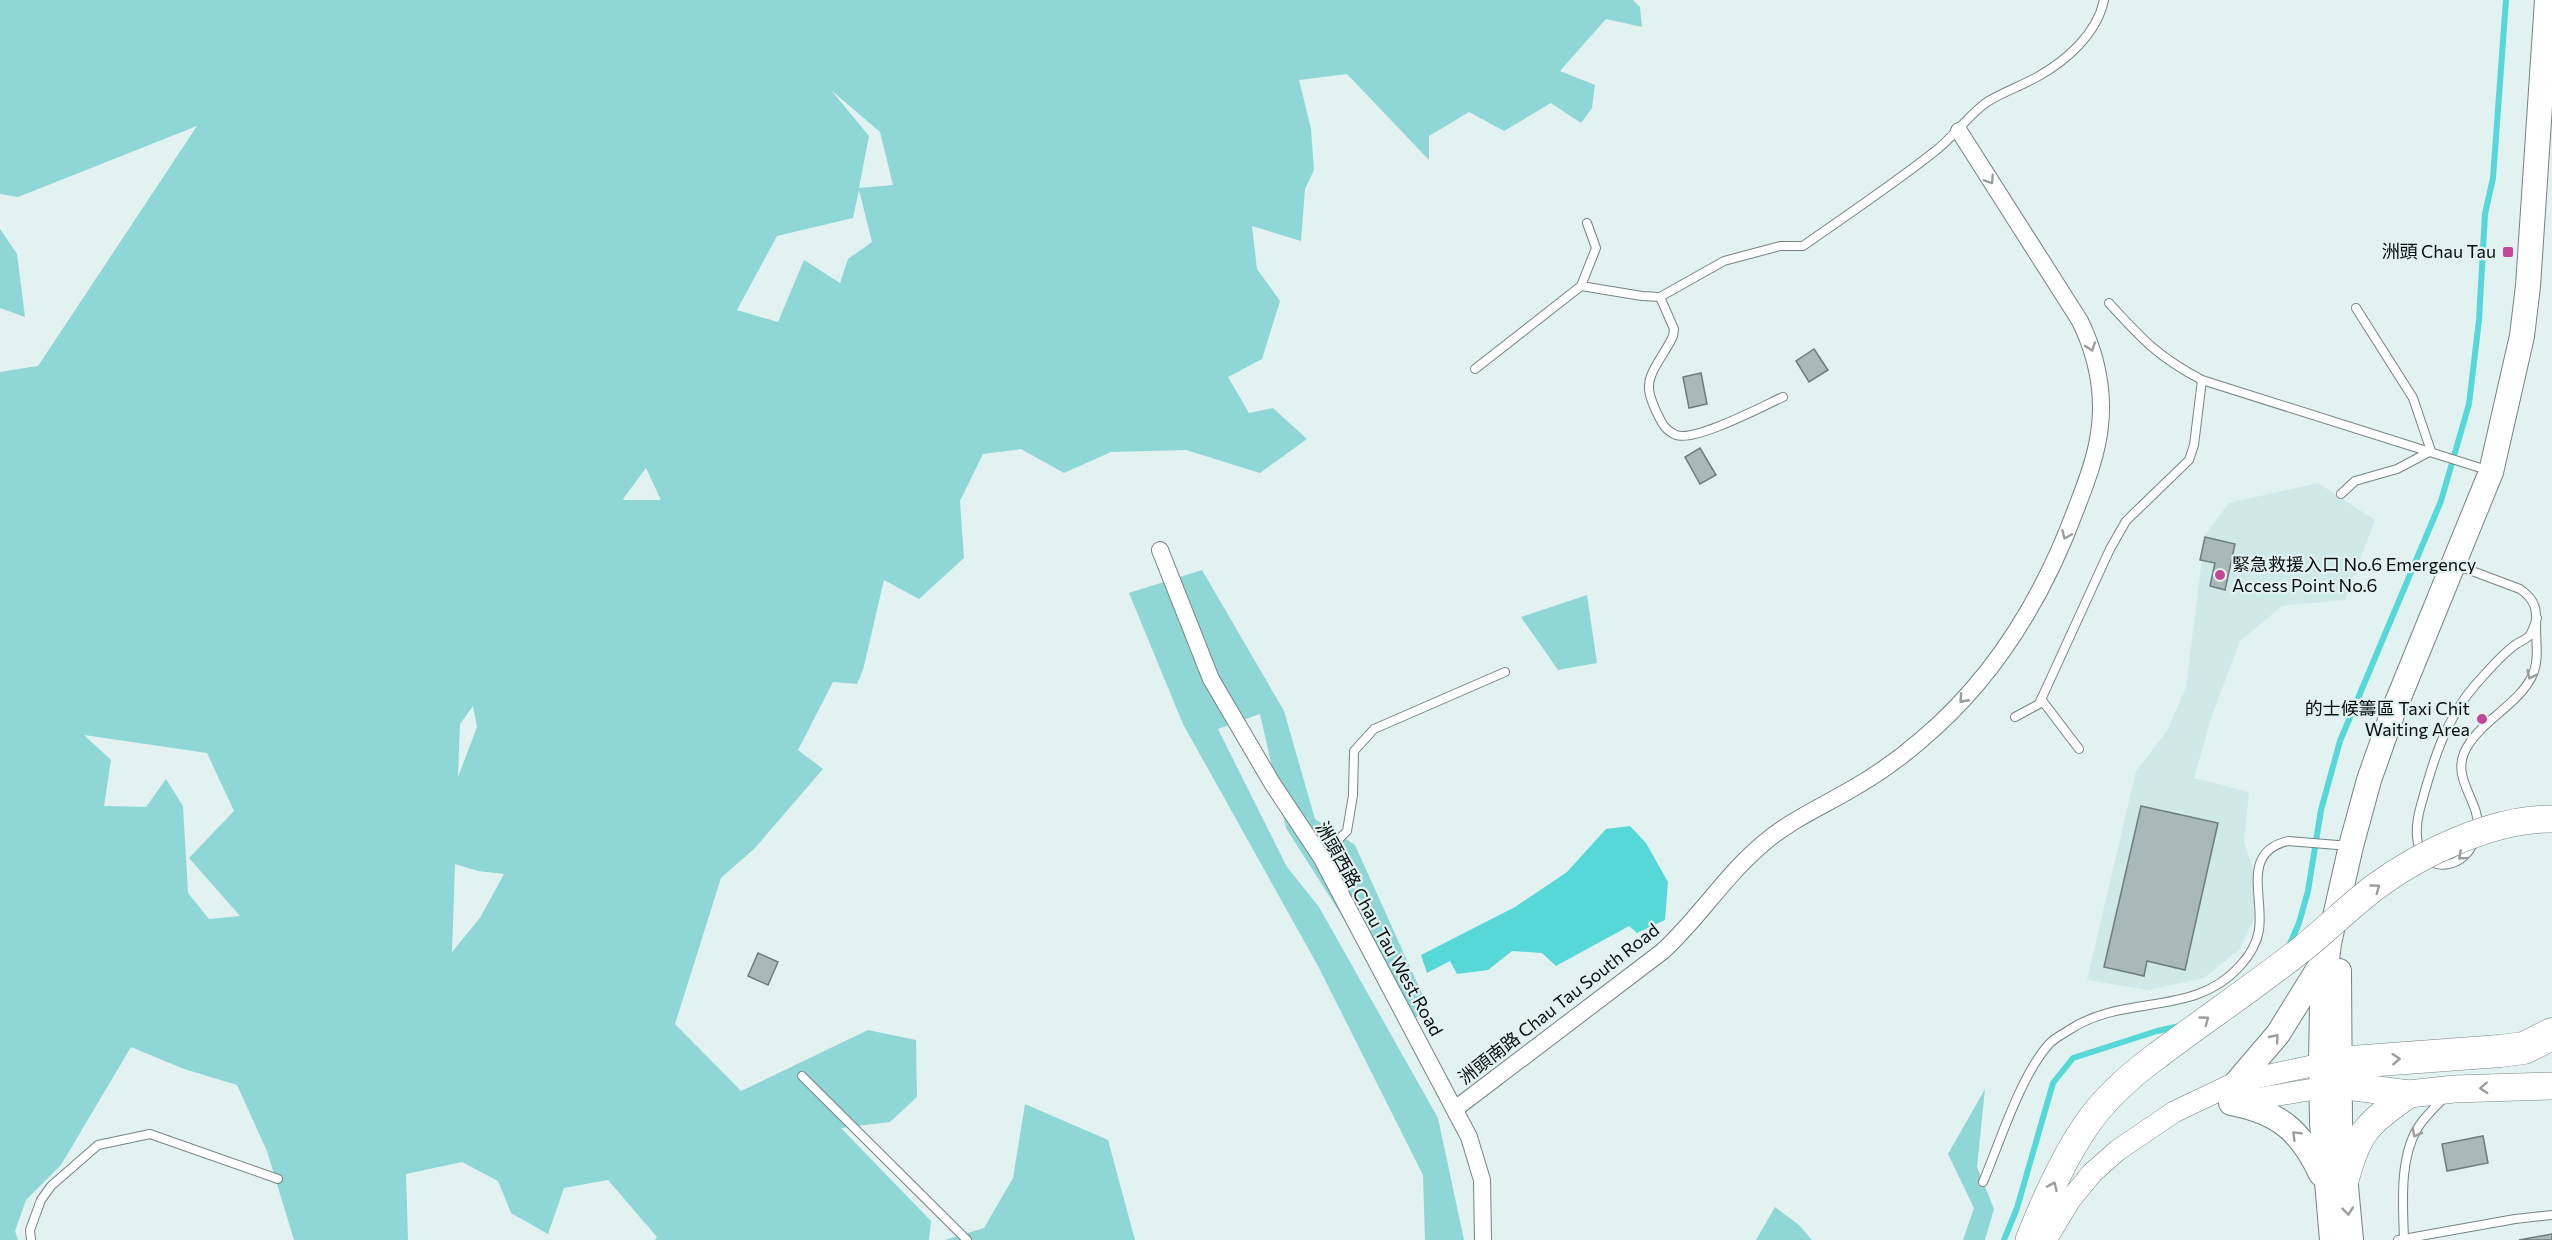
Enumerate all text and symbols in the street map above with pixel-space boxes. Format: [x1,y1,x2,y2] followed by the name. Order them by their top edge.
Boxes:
[1983,174,1995,184] one-way arrow
[2382,240,2496,262] place label: 洲頭 Chau Tau
[2501,245,2515,259] marker: 洲頭 Chau Tau
[2083,341,2096,351] one-way arrow
[2061,528,2073,539] one-way arrow
[2232,553,2476,596] place label: 緊急救援入口 No.6 Emergency Access Point No.6
[2213,568,2227,582] marker: 緊急救援入口 No.6 Emergency Access Point No.6
[2526,669,2538,680] one-way arrow
[1959,692,1970,703] one-way arrow
[2305,697,2470,740] place label: 的士候籌區 Taxi Chit Waiting Area
[2475,712,2489,726] marker: 的士候籌區 Taxi Chit Waiting Area
[1312,818,1448,1039] street label: 洲頭西路 Chau Tau West Road
[2458,849,2469,860] one-way arrow
[2369,884,2380,895] one-way arrow
[1454,918,1663,1088] street label: 洲頭南路 Chau Tau South Road
[2198,1016,2209,1027] one-way arrow
[2267,1034,2278,1045] one-way arrow
[2392,1053,2401,1066] one-way arrow
[2480,1081,2489,1094] one-way arrow
[2412,1126,2423,1137] one-way arrow
[2293,1131,2304,1142] one-way arrow
[2045,1182,2057,1193] one-way arrow
[2341,1206,2354,1215] one-way arrow

